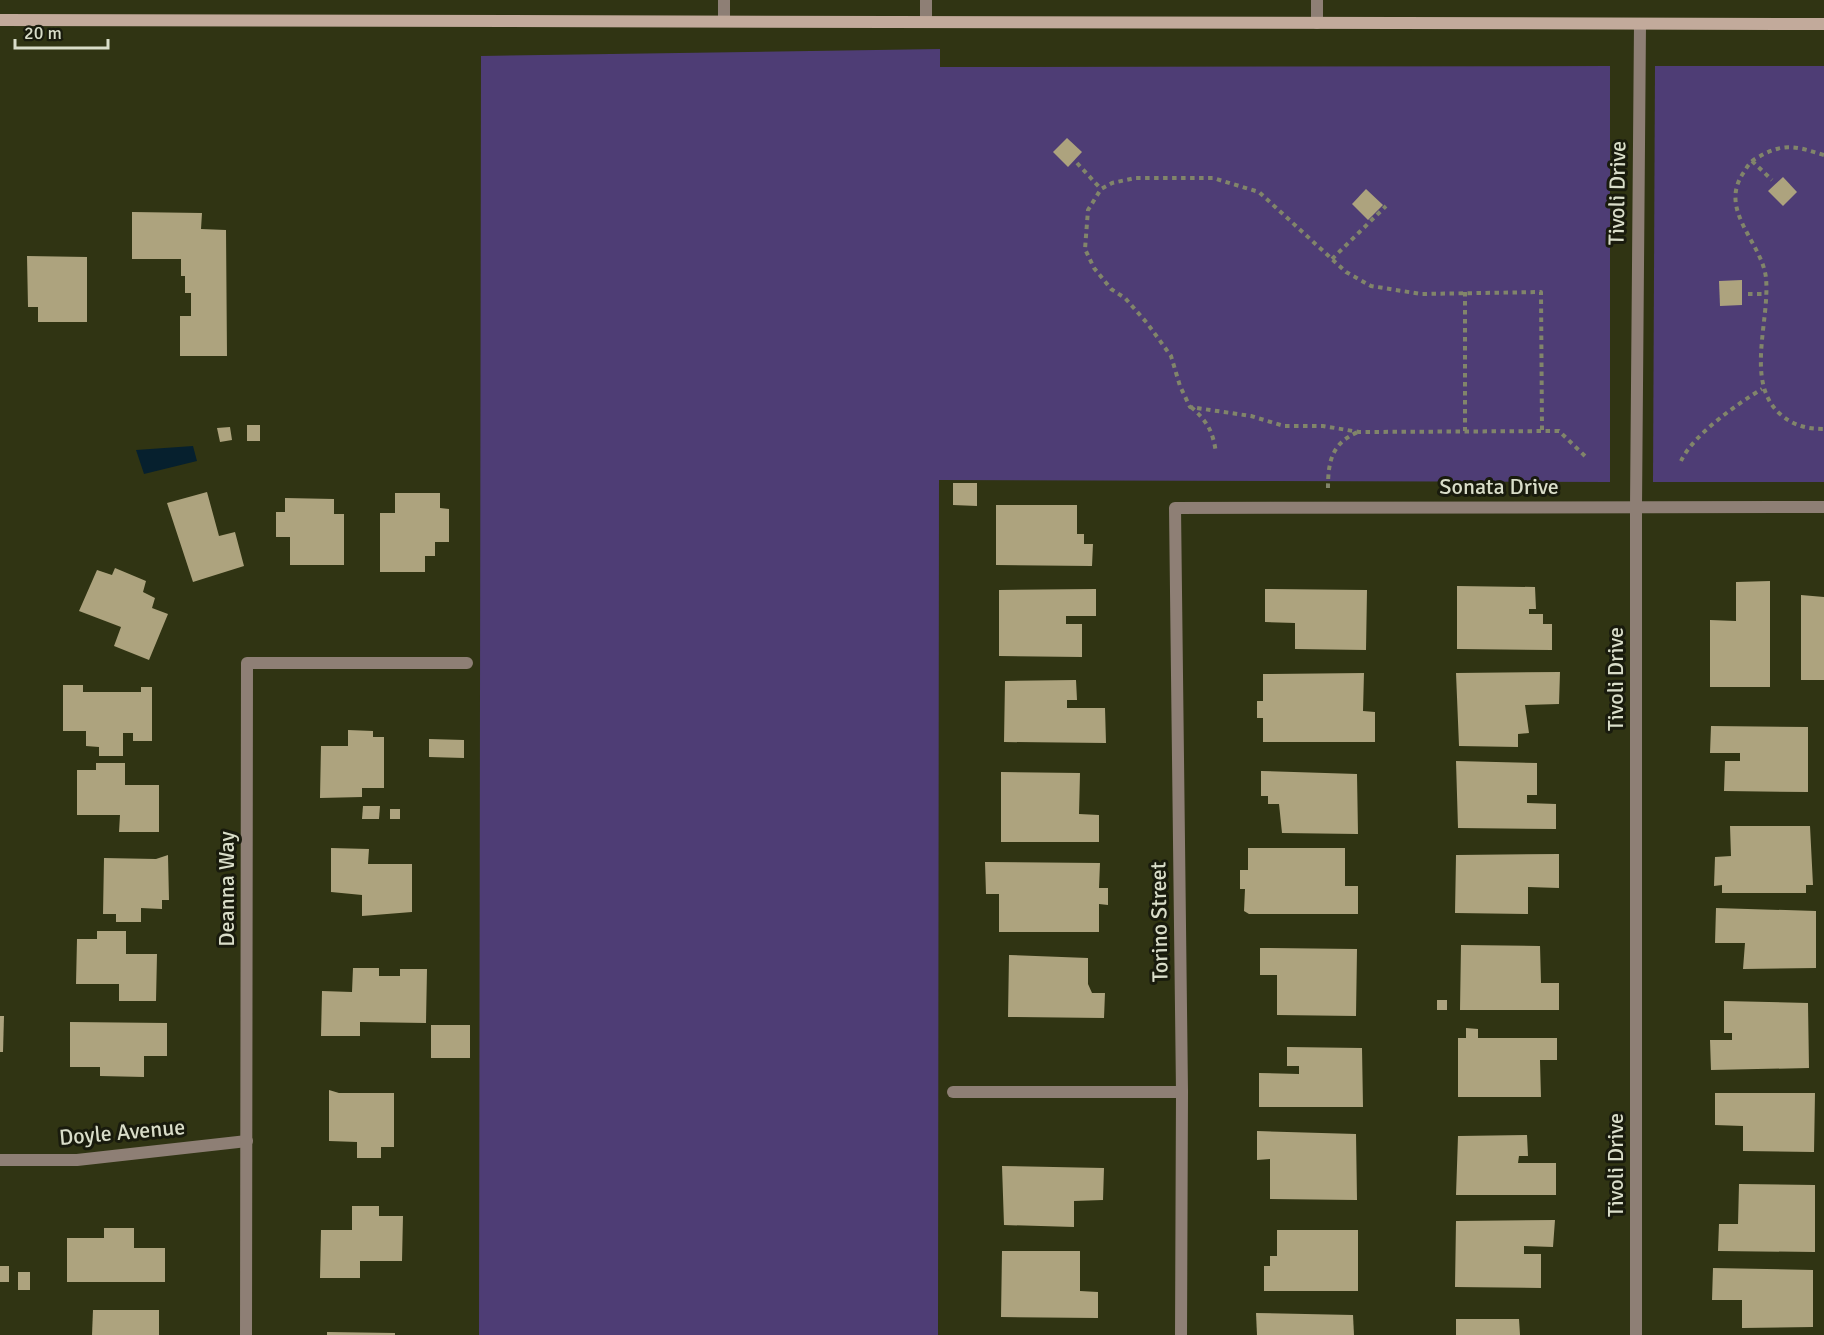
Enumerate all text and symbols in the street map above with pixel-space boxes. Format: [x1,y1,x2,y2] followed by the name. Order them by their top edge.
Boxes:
[15,12,108,50] scale bar
[24,22,62,44] text: 20 m
[1603,141,1631,245] street label: Tivoli Drive
[1439,473,1559,500] street label: Sonata Drive
[1602,627,1629,731] street label: Tivoli Drive
[213,831,240,947] street label: Deanna Way
[1144,861,1174,982] street label: Torino Street
[58,1113,186,1151] street label: Doyle Avenue
[1602,1113,1629,1217] street label: Tivoli Drive

